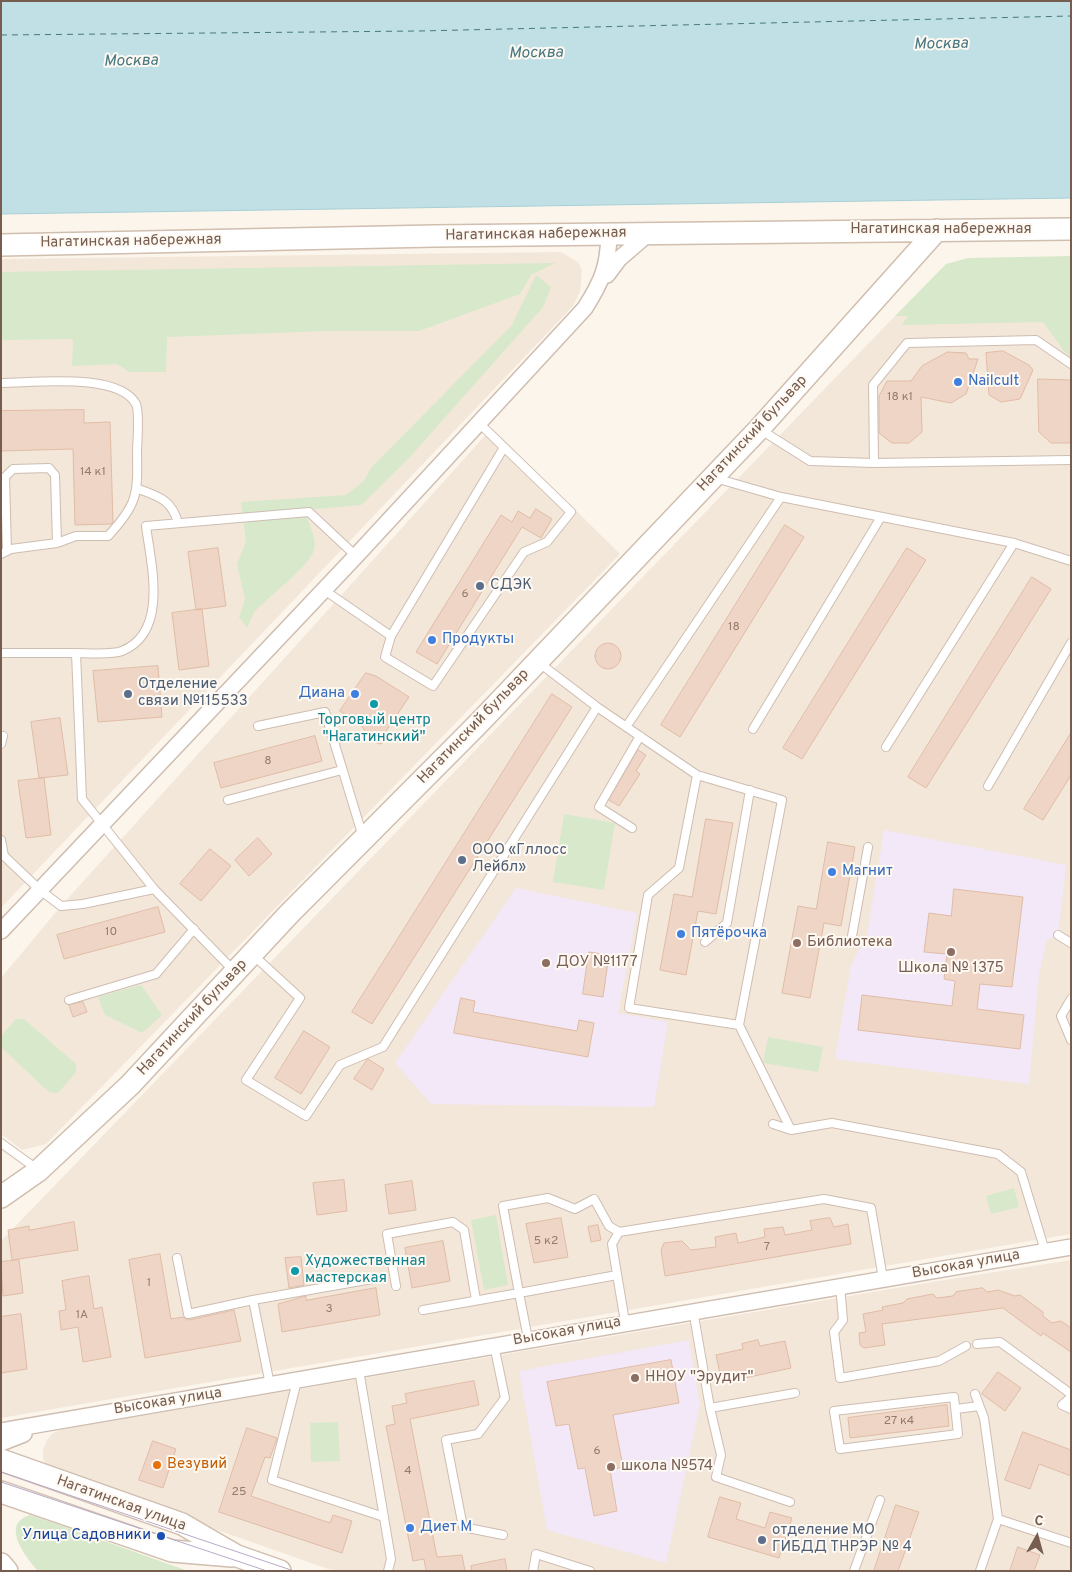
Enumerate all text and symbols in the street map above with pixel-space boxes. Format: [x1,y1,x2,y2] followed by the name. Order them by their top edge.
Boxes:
[914,35,968,55] water label: Москва
[509,44,563,64] water label: Москва
[104,52,158,72] water label: Москва
[850,221,1032,239] street label: Нагатинская набережная
[445,224,627,246] street label: Нагатинская набережная
[40,231,222,253] street label: Нагатинская набережная
[694,372,812,496] street label: Нагатинский бульвар
[968,373,1019,391] place label: Nailcult
[952,376,964,388] marker: Nailcult
[887,391,913,405] house number: 18 к1
[80,466,106,480] house number: 14 к1
[490,577,532,595] place label: СДЭК
[474,580,486,592] marker: СДЭК
[461,588,469,602] house number: 6
[728,621,740,635] house number: 18
[442,631,514,649] place label: Продукты
[426,634,438,646] marker: Продукты
[415,666,533,788] street label: Нагатинский бульвар
[138,676,248,711] place label: Отделение связи №115533
[298,685,345,703] place label: Диана
[122,688,134,700] marker: Отделение связи №115533
[349,688,361,700] marker: Диана
[368,698,380,710] marker: Торговый центр "Нагатинский"
[317,712,431,747] place label: Торговый центр "Нагатинский"
[264,755,272,769] house number: 8
[472,842,567,877] place label: ООО «Гллосс Лейбл»
[456,854,468,866] marker: ООО «Гллосс Лейбл»
[842,863,893,881] place label: Магнит
[826,866,838,878] marker: Магнит
[691,925,767,943] place label: Пятёрочка
[105,926,117,940] house number: 10
[675,928,687,940] marker: Пятёрочка
[807,934,892,952] place label: Библиотека
[791,937,803,949] marker: Библиотека
[945,946,957,958] marker: Школа № 1375
[556,954,638,972] place label: ДОУ №1177
[134,956,252,1080] street label: Нагатинский бульвар
[540,957,552,969] marker: ДОУ №1177
[898,960,1004,978] place label: Школа № 1375
[534,1235,558,1249] house number: 5 к2
[764,1241,770,1255] house number: 7
[911,1247,1021,1283] street label: Высокая улица
[305,1253,426,1288] place label: Художественная мастерская
[289,1265,301,1277] marker: Художественная мастерская
[147,1277,151,1291] house number: 1
[325,1303,333,1317] house number: 3
[76,1309,88,1323] house number: 1А
[512,1314,622,1350] street label: Высокая улица
[645,1369,753,1387] place label: ННОУ "Эрудит"
[629,1372,641,1384] marker: ННОУ "Эрудит"
[113,1385,223,1419] street label: Высокая улица
[884,1415,914,1429] house number: 27 к4
[593,1445,601,1459] house number: 6
[167,1456,227,1474] place label: Везувий
[621,1458,713,1476] place label: школа №574
[151,1459,163,1471] marker: Везувий
[605,1461,617,1473] marker: школа №574
[404,1465,412,1479] house number: 4
[54,1472,188,1536] street label: Нагатинская улица
[232,1486,246,1500] house number: 25
[1012,1512,1062,1562] north arrow
[1033,1513,1044,1531] text: С
[420,1519,472,1537] place label: Диет М
[404,1522,416,1534] marker: Диет М
[772,1522,912,1557] place label: отделение МО ГИБДД ТНРЭР № 4
[22,1527,151,1545] place label: Улица Садовники
[155,1530,167,1542] marker: Улица Садовники
[756,1534,768,1546] marker: отделение МО ГИБДД ТНРЭР № 4

